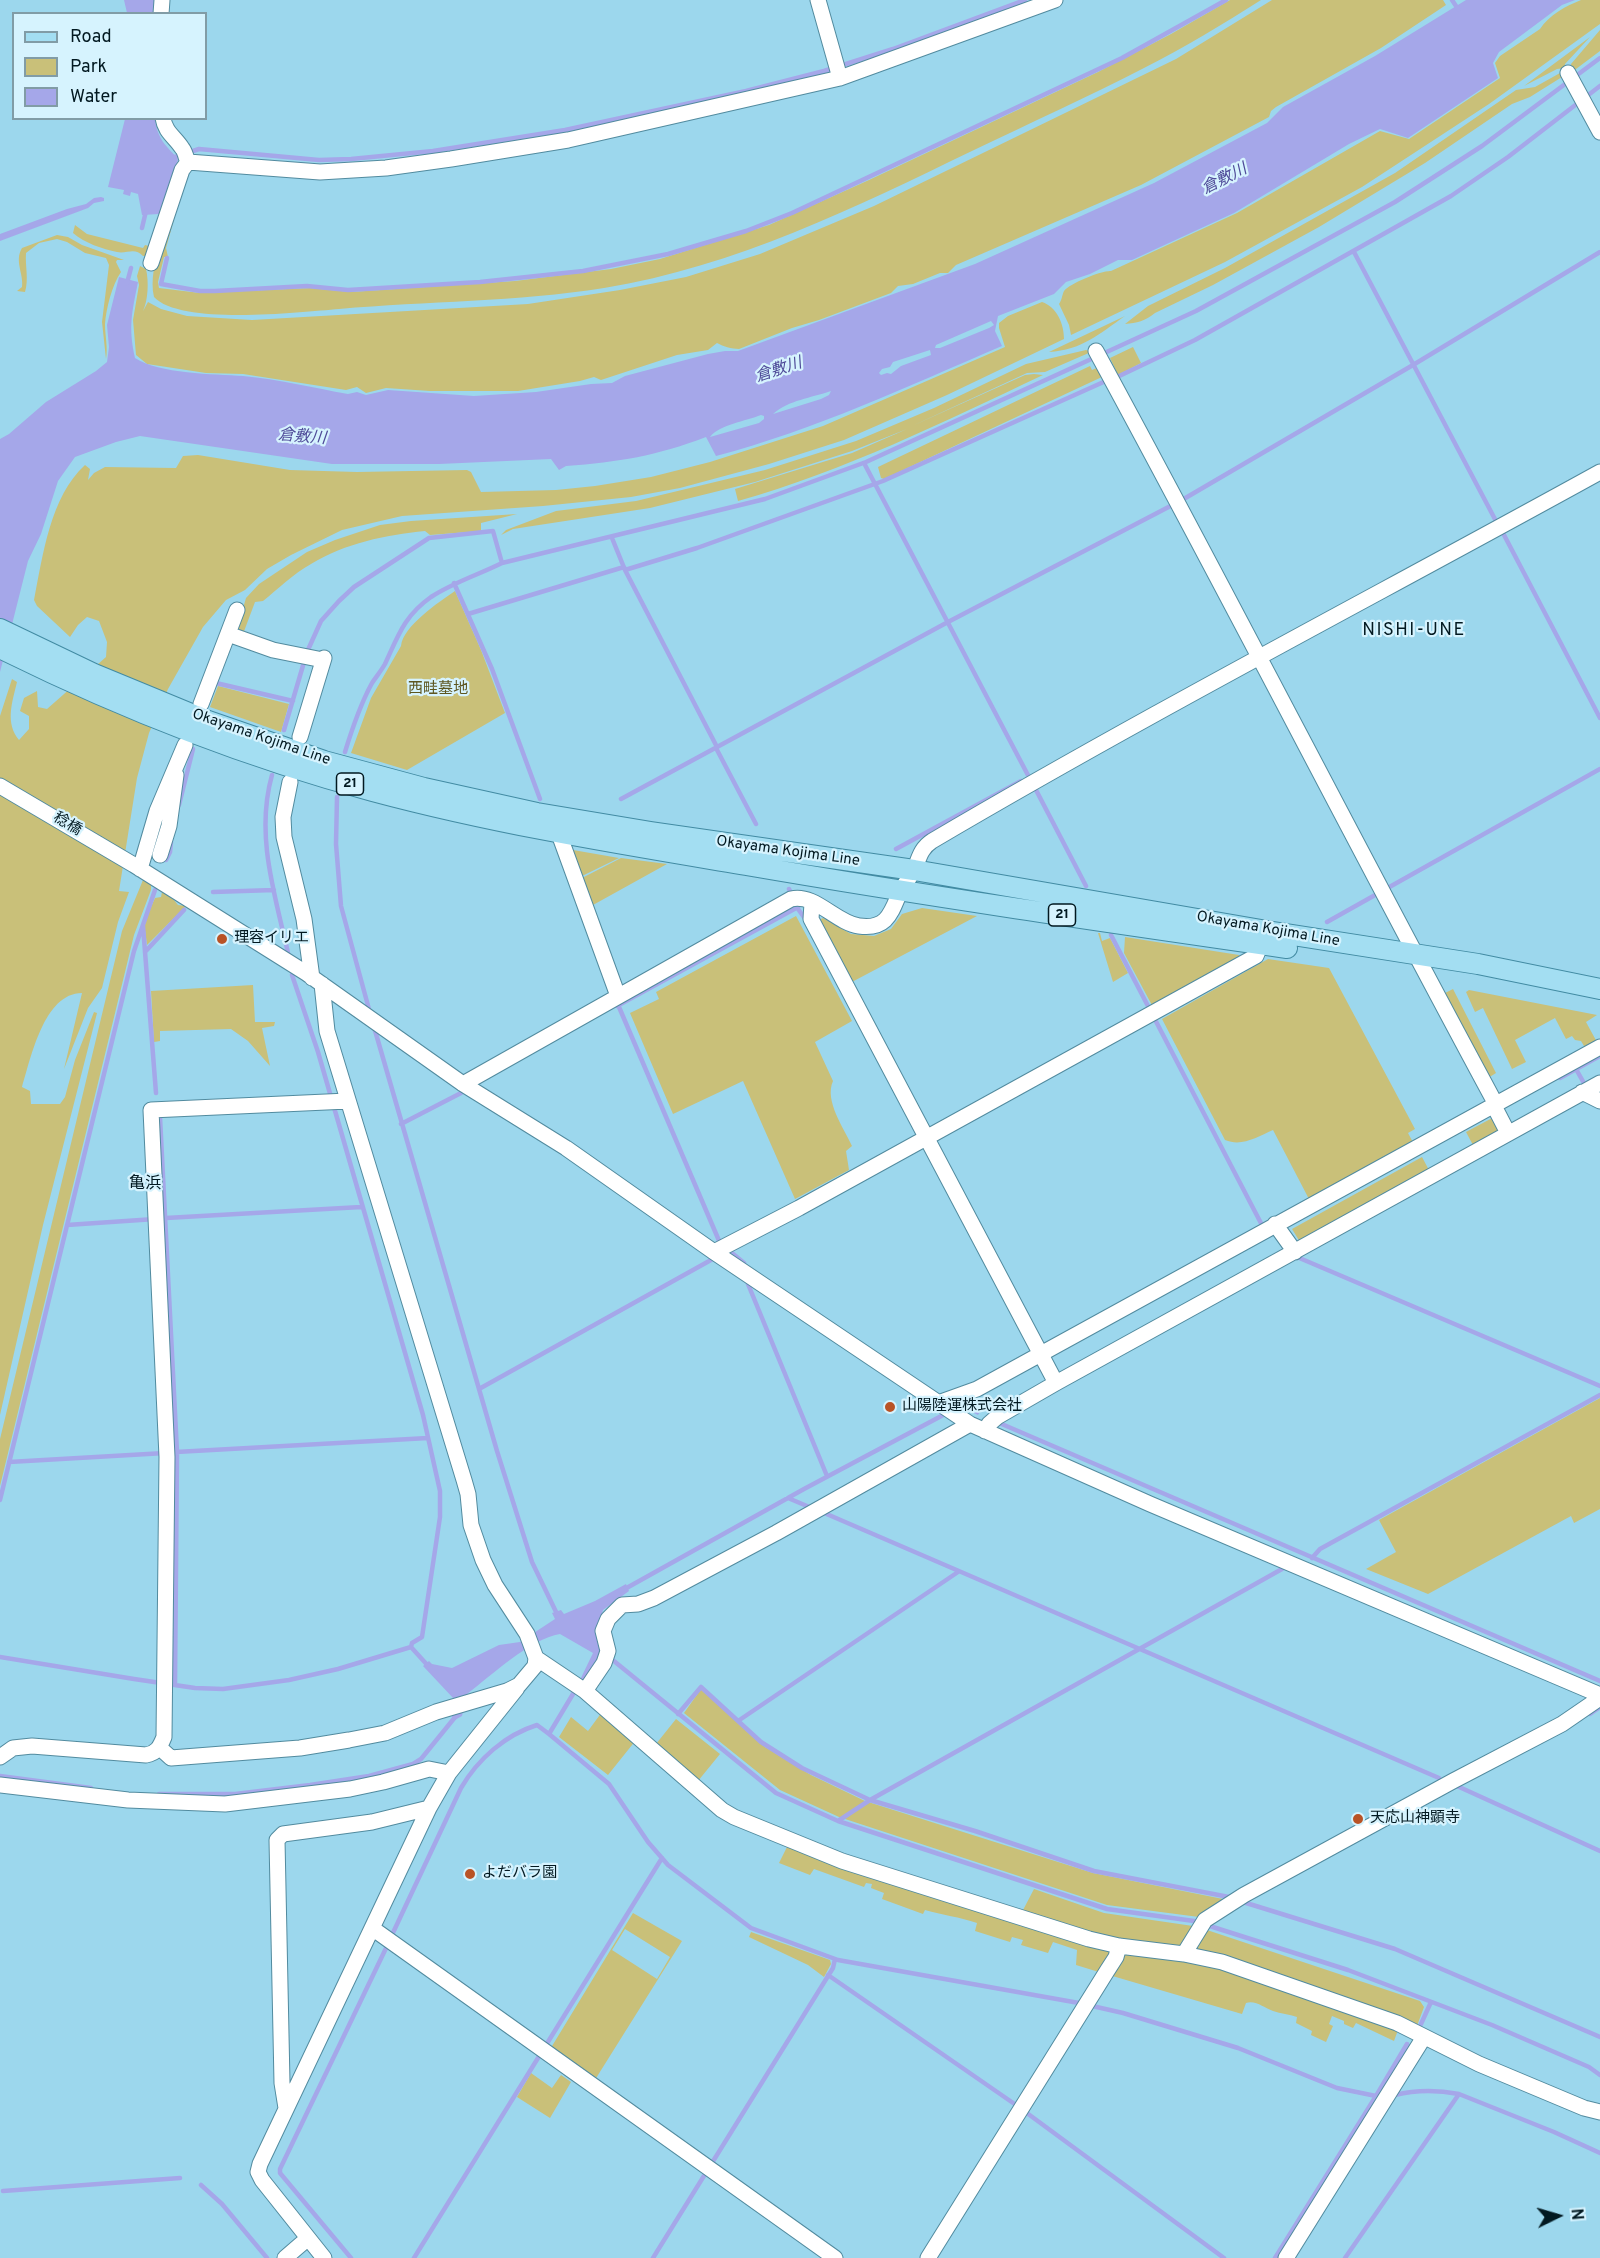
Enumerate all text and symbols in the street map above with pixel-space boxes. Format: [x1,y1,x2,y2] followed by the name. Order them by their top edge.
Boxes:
[12,12,207,120] legend
[70,26,112,49] text: Road
[70,56,107,79] text: Park
[70,86,117,109] text: Water
[1199,161,1251,199] water label: 倉敷川
[753,354,805,388] water label: 倉敷川
[277,426,327,450] water label: 倉敷川
[1362,620,1466,642] district label: NISHI-UNE
[408,681,468,699] park label: 西畦墓地
[190,706,332,770] street label: Okayama Kojima Line
[336,773,364,795] road number: 21
[50,810,84,840] street label: 稔橋
[715,833,861,871] street label: Okayama Kojima Line
[1048,904,1076,926] road number: 21
[1195,909,1341,951] street label: Okayama Kojima Line
[234,930,309,948] place label: 理容イリエ
[215,932,229,946] marker: 理容イリエ
[129,1175,161,1195] district label: 亀浜
[902,1398,1022,1416] place label: 山陽陸運株式会社
[883,1400,897,1414] marker: 山陽陸運株式会社
[1370,1810,1460,1828] place label: 天応山神顕寺
[1351,1812,1365,1826] marker: 天応山神顕寺
[482,1865,557,1883] place label: よだバラ園
[463,1867,477,1881] marker: よだバラ園
[1528,2186,1588,2246] north arrow
[1565,2208,1586,2221] text: N

